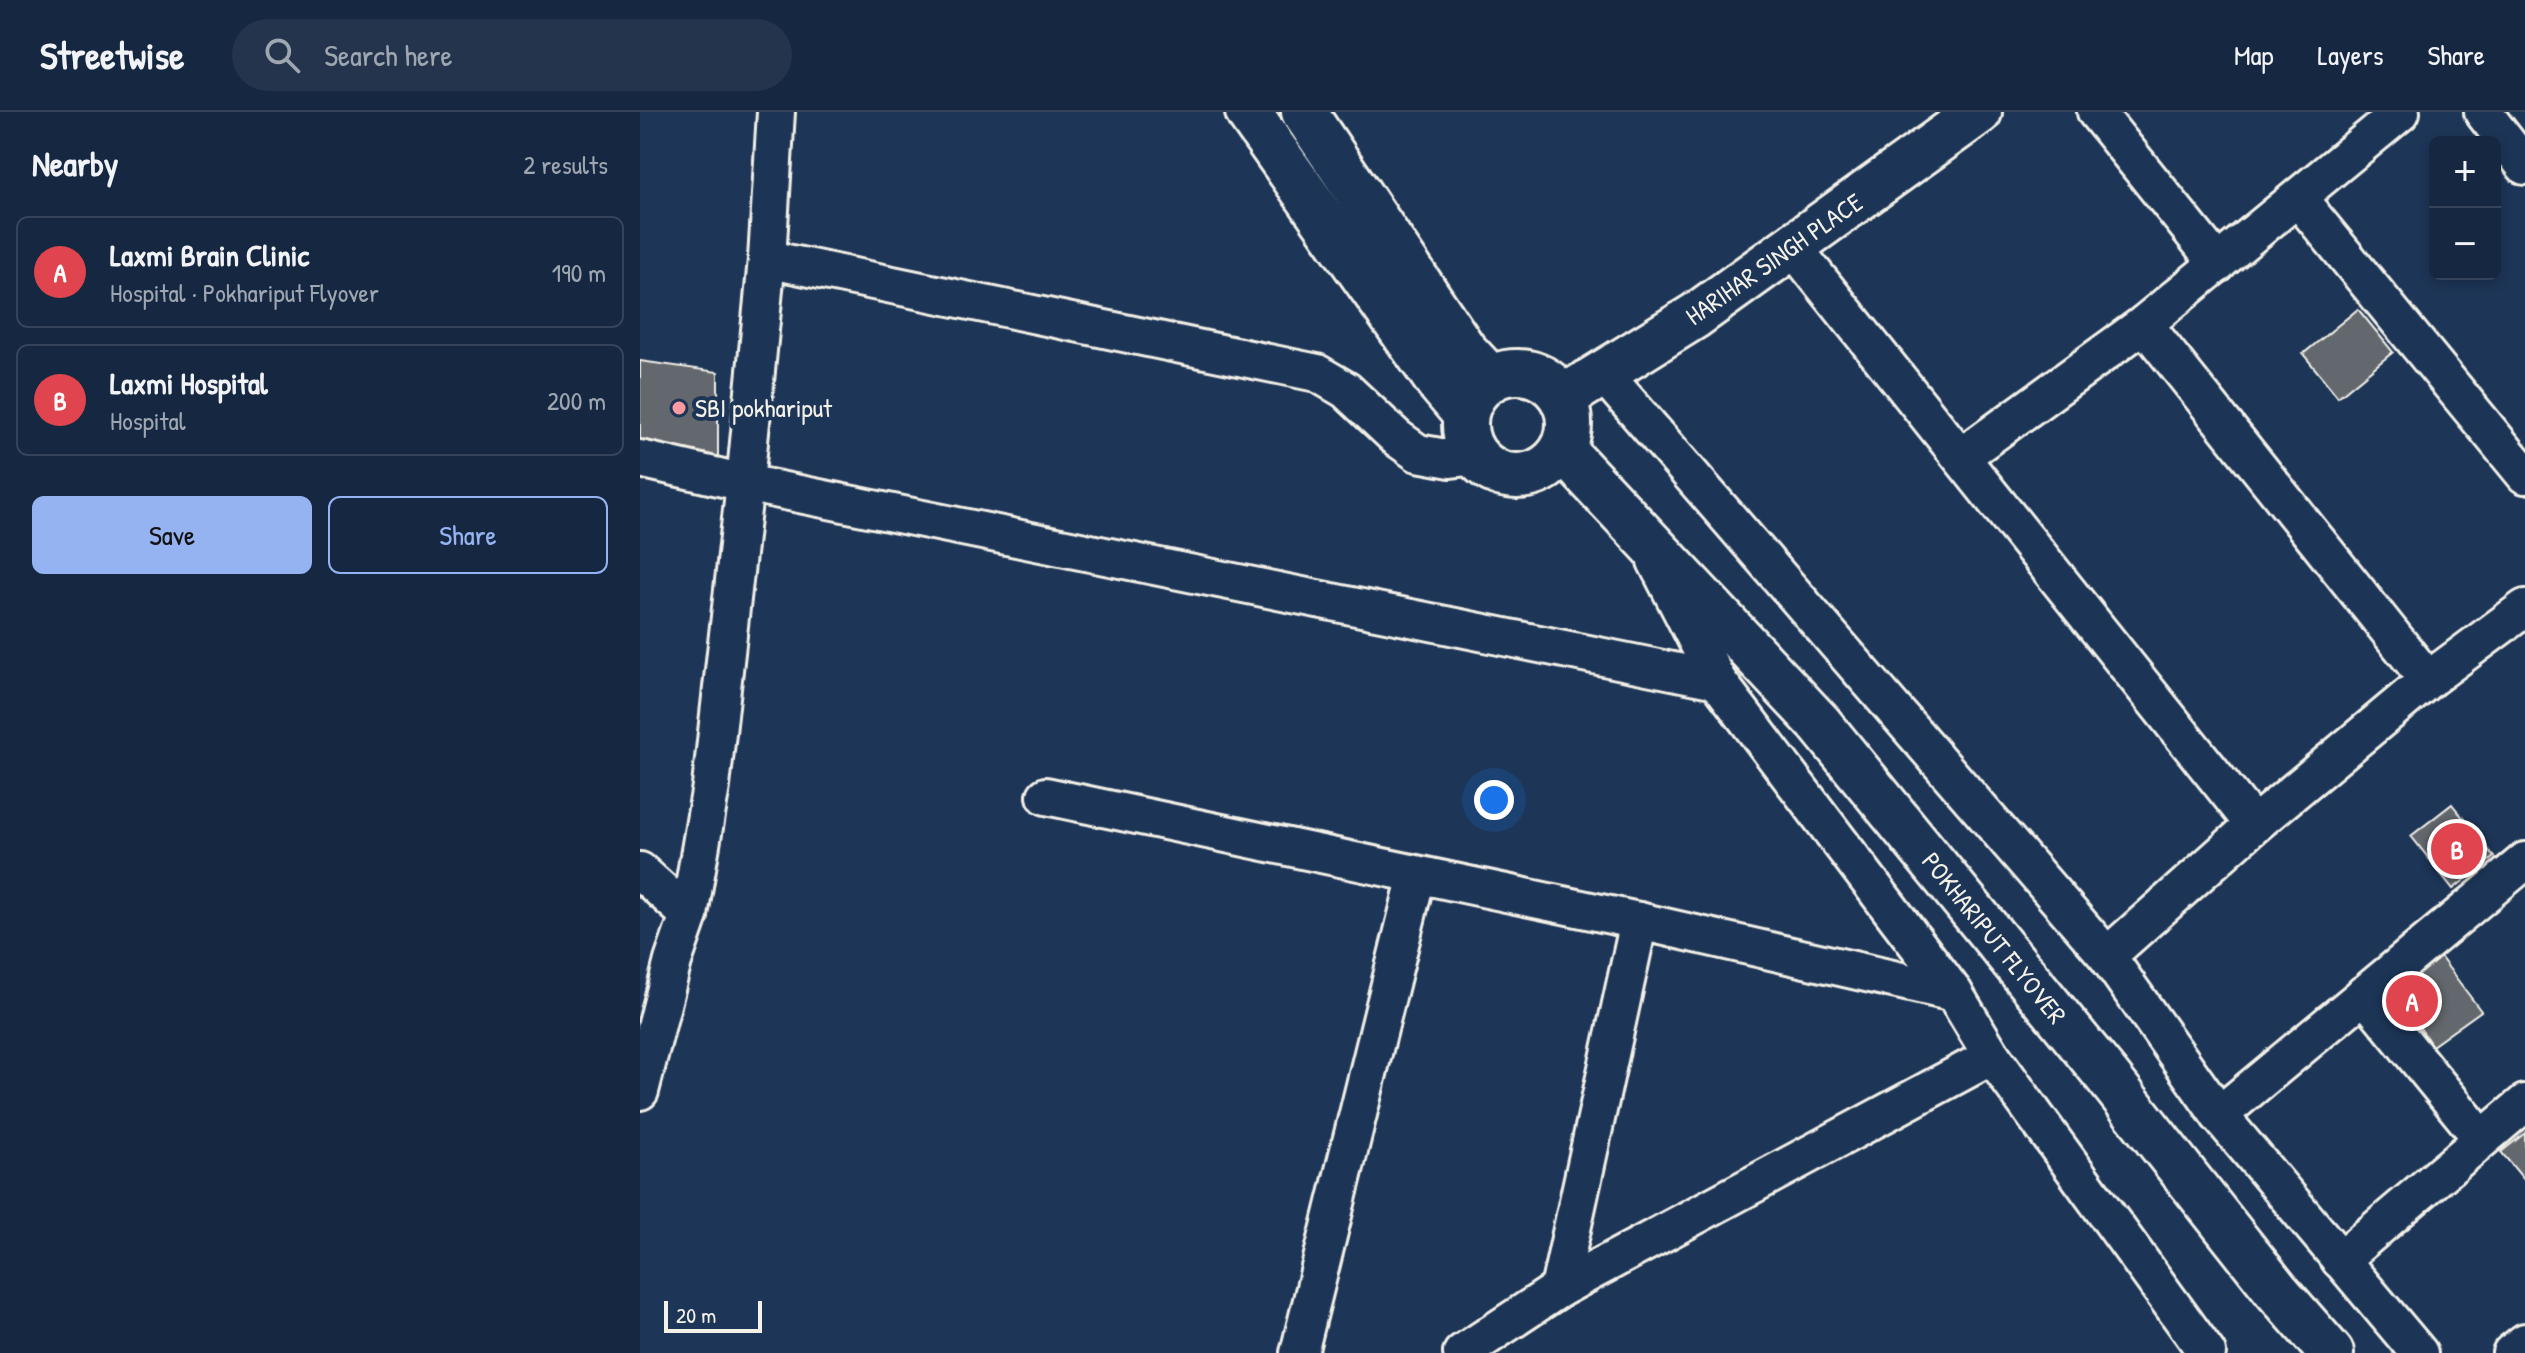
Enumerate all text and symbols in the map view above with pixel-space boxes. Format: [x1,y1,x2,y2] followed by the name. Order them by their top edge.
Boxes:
[232,19,792,91] search box
[40,29,184,81] text: Streetwise
[260,33,304,77] icon: search
[324,35,453,75] text: Search here
[2234,36,2274,74] text: Map
[2318,36,2383,74] text: Layers
[2427,36,2485,74] text: Share
[2429,136,2501,280] map controls
[2429,136,2501,208] button: +
[32,141,118,187] text: Nearby
[523,147,608,182] text: 2 results
[1678,184,1870,333] street label: HARIHAR SINGH PLACE
[2429,208,2501,280] button: −
[110,235,309,275] text: Laxmi Brain Clinic
[54,255,66,290] text: A
[552,255,606,290] text: 190 m
[110,275,379,310] text: Hospital · Pokhariput Flyover
[110,363,268,403] text: Laxmi Hospital
[53,383,67,418] text: B
[547,383,606,418] text: 200 m
[695,390,833,425] place label: SBI pokhariput
[670,399,688,417] marker: SBI pokhariput
[110,403,186,438] text: Hospital
[32,496,312,574] button: Save
[328,496,608,574] button: Share
[1474,780,1514,820] your location
[2431,819,2483,879] pin: B
[1914,844,2075,1031] street label: POKHARIPUT FLYOVER
[2386,971,2438,1031] pin: A
[664,1297,762,1333] scale bar
[676,1300,716,1330] text: 20 m

